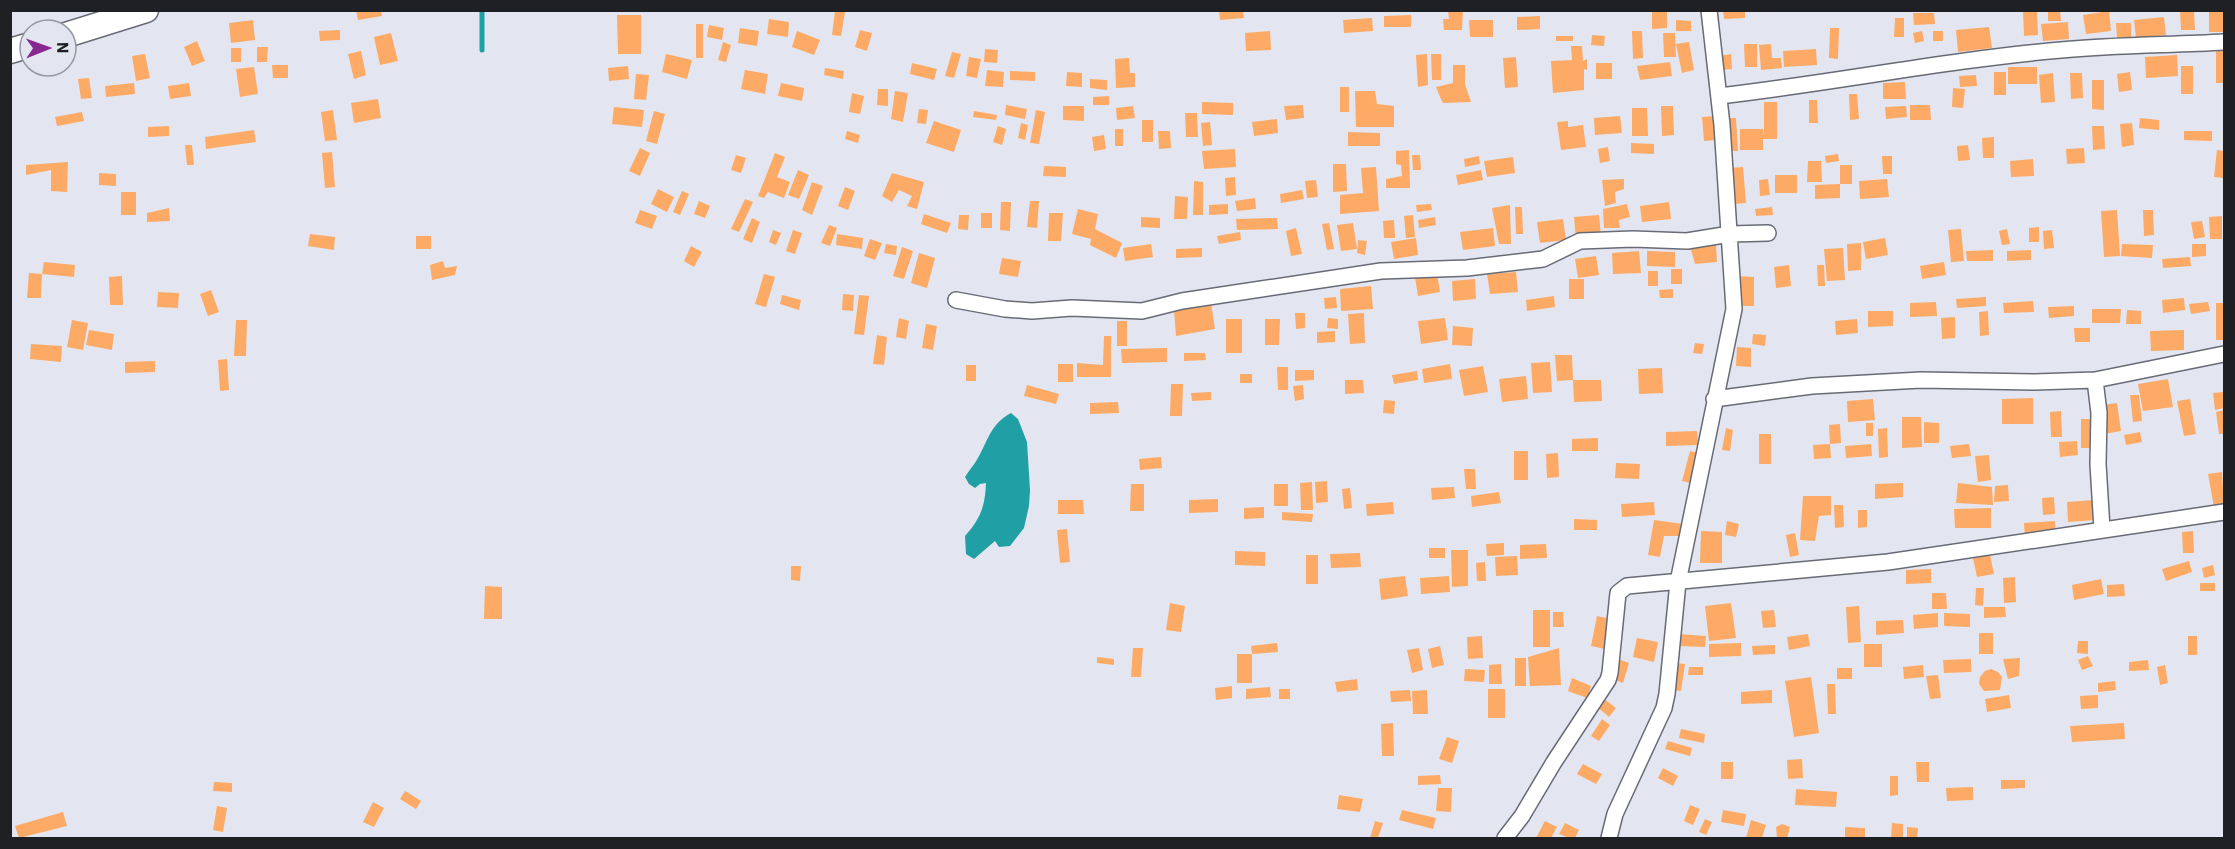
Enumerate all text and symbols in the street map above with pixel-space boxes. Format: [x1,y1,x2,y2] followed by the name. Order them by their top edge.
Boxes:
[18,18,78,78] north arrow
[53,42,73,54] text: N

